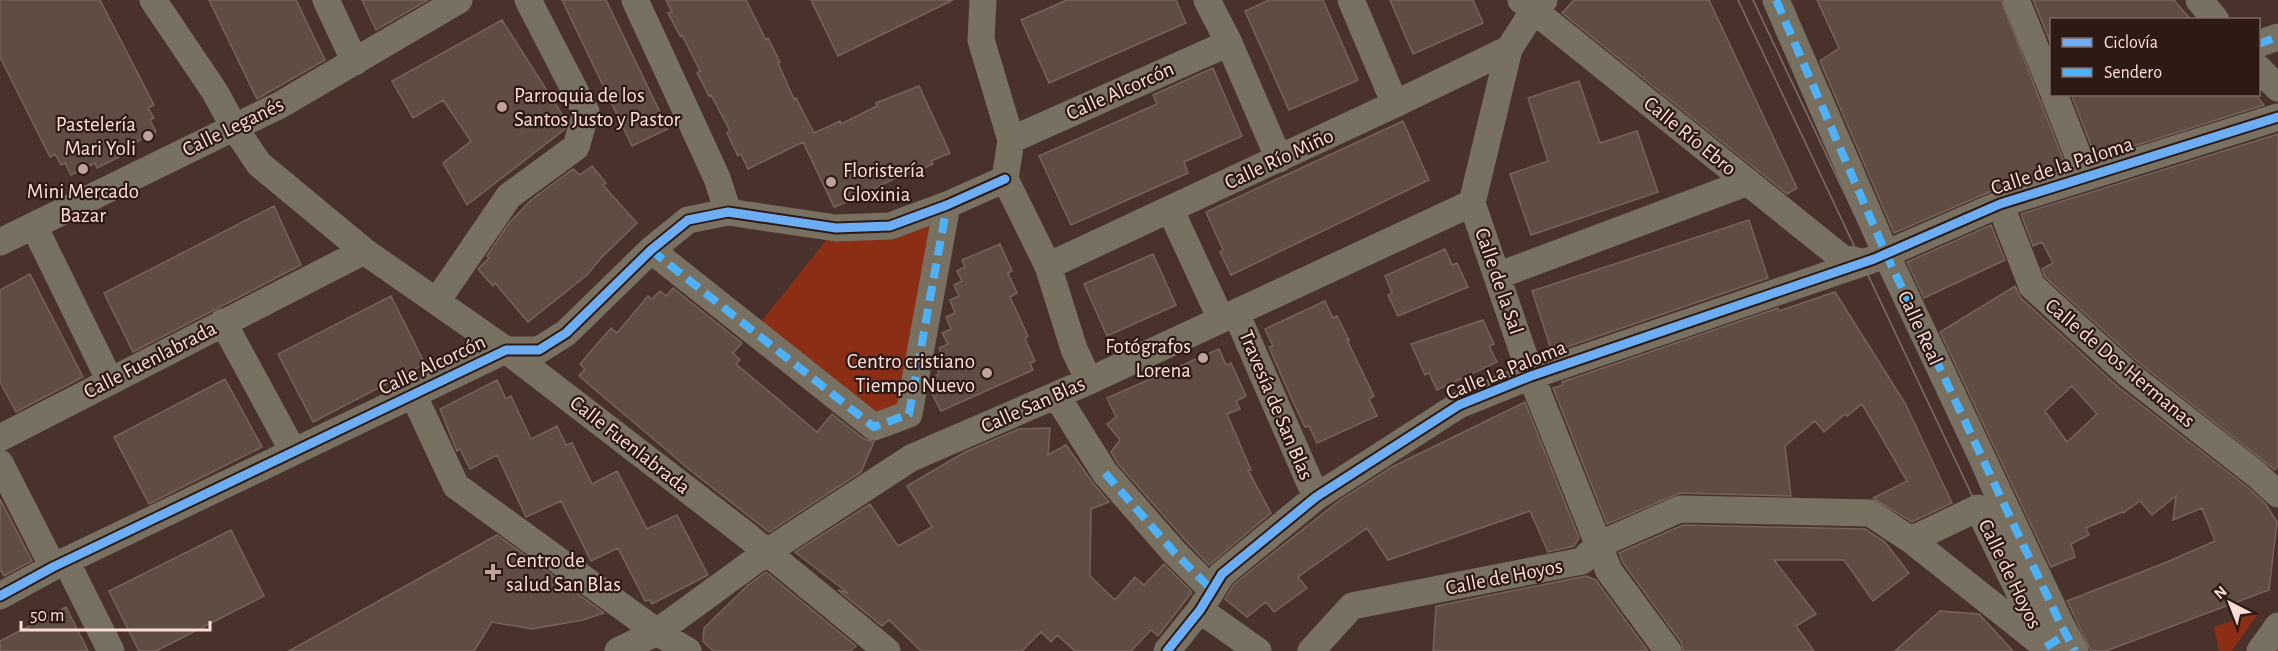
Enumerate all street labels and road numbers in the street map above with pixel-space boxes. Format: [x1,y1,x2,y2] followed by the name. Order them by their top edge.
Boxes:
[1063,58,1177,124] street label: Calle Alcorcón
[1640,92,1740,180] street label: Calle Río Ebro
[179,93,287,161] street label: Calle Leganés
[1221,125,1337,193] street label: Calle Río Miño
[1988,133,2136,199] street label: Calle de la Paloma
[1471,225,1527,337] street label: Calle de la Sal
[1894,287,1946,369] street label: Calle Real
[2041,294,2199,432] street label: Calle de Dos Hermanas
[80,317,220,402] street label: Calle Fuenlabrada
[1235,327,1317,483] street label: Travesía de San Blas
[375,331,489,399] street label: Calle Alcorcón
[1443,336,1570,404] street label: Calle La Paloma
[978,373,1088,437] street label: Calle San Blas
[566,392,694,498] street label: Calle Fuenlabrada
[1975,516,2045,632] street label: Calle de Hoyos
[1444,555,1564,599] street label: Calle de Hoyos

